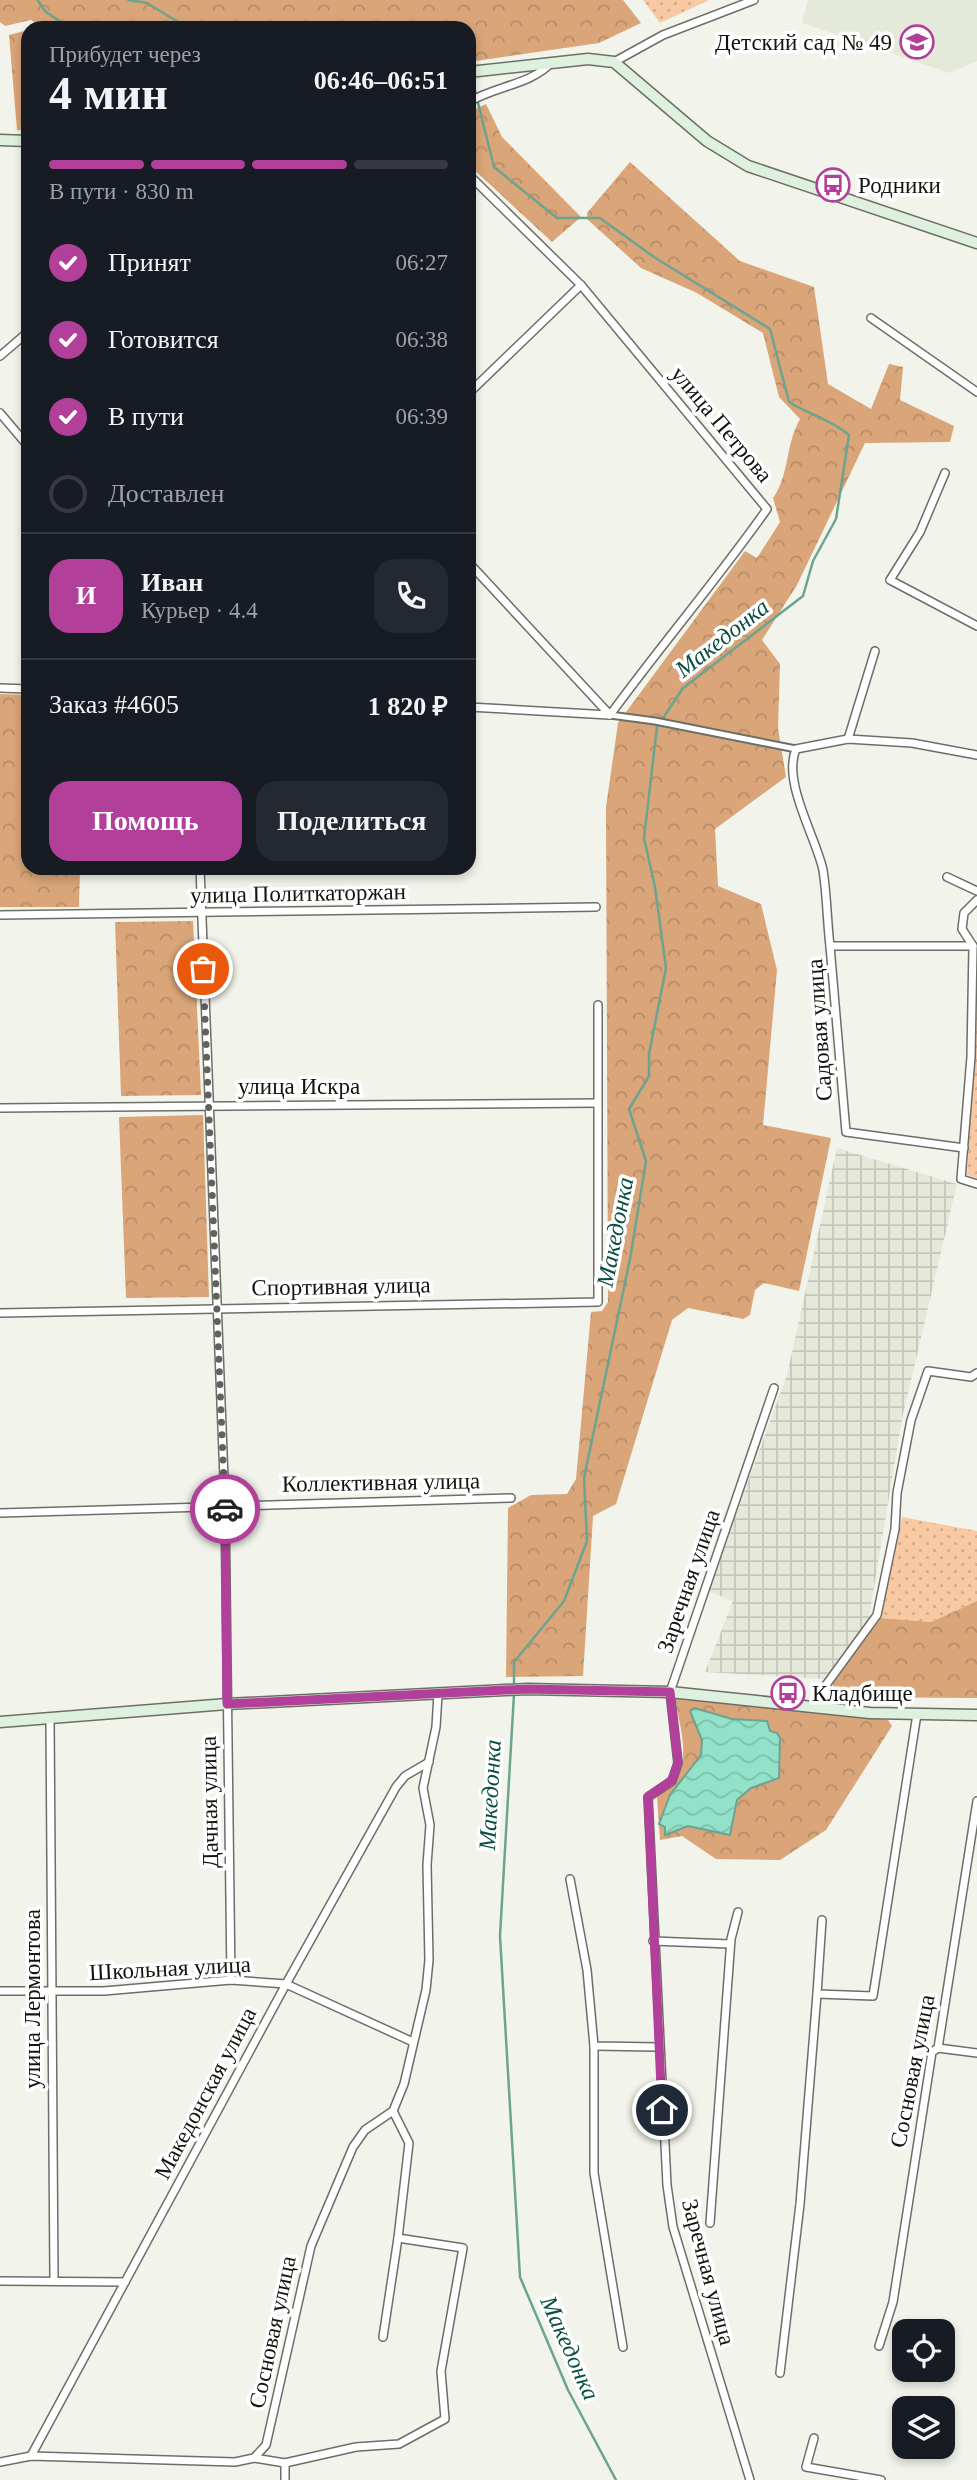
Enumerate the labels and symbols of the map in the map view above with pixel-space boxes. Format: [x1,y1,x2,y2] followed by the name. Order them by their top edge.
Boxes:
[898,23,936,61] school or university icon: Детский сад № 49
[715,30,892,55] place label: Детский сад № 49
[814,166,852,204] bus stop icon: Родники
[858,173,941,198] place label: Родники
[666,361,777,487] street label: улица Петрова
[669,594,774,683] water label: Македонка
[190,879,406,908] street label: улица Политкаторжан
[173,939,233,999] pin
[802,958,837,1102] street label: Садовая улица
[238,1074,360,1099] street label: улица Искра
[591,1175,638,1290] water label: Македонка
[251,1272,431,1301] street label: Спортивная улица
[282,1468,480,1497] street label: Коллективная улица
[190,1474,260,1544] courier
[652,1506,725,1656] street label: Заречная улица
[769,1674,807,1712] bus stop icon: Кладбище
[812,1681,913,1706] place label: Кладбище
[196,1736,223,1868] street label: Дачная улица
[474,1739,506,1852] water label: Македонка
[20,1909,45,2089] street label: улица Лермонтова
[88,1952,252,1985] street label: Школьная улица
[885,1992,940,2150] street label: Сосновая улица
[150,2003,261,2183] street label: Македонская улица
[632,2080,692,2140] pin
[677,2196,740,2348] street label: Заречная улица
[244,2254,301,2411] street label: Сосновая улица
[535,2291,604,2404] water label: Македонка

